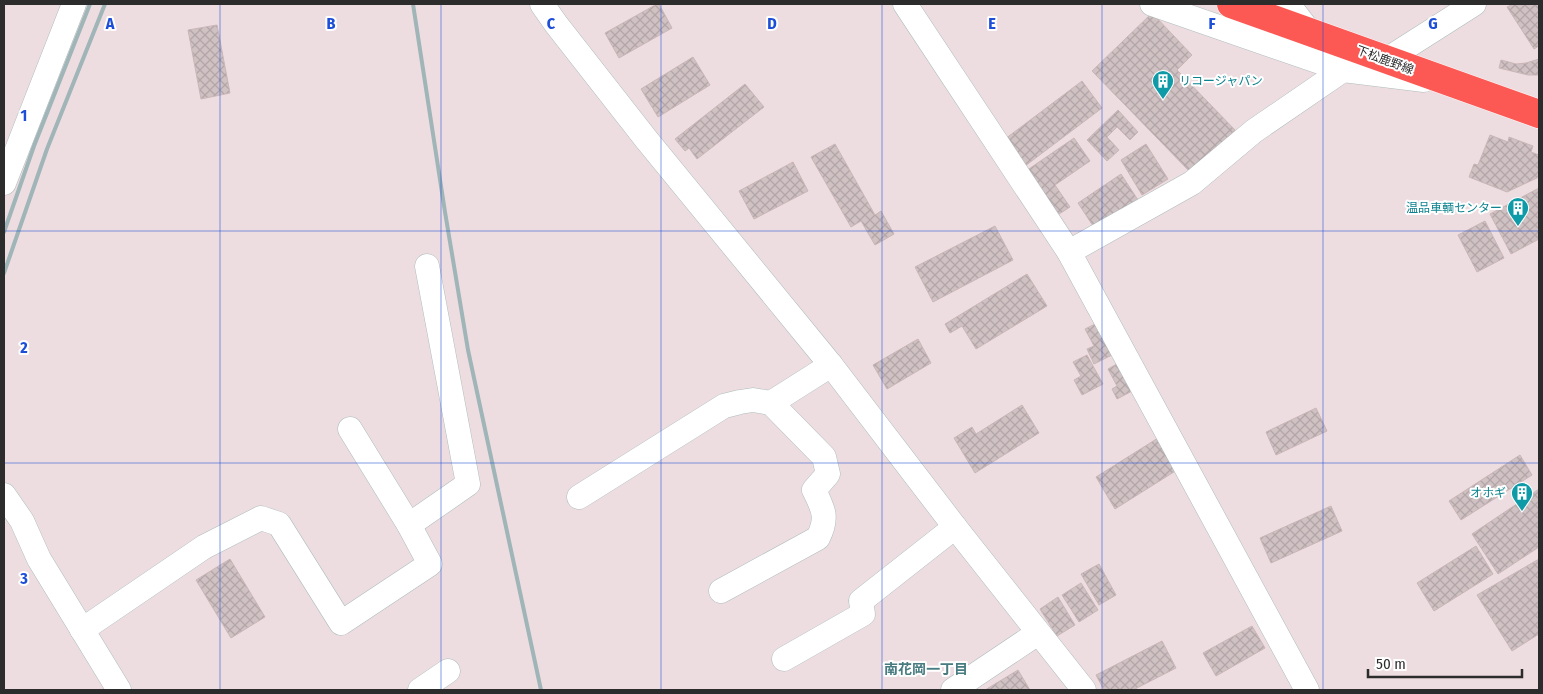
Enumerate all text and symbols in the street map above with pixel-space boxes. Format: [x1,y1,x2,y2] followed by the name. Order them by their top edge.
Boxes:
[105,14,115,33] text: A
[327,14,336,33] text: B
[547,14,556,33] text: C
[767,14,777,33] text: D
[988,14,996,33] text: E
[1208,14,1216,33] text: F
[1428,14,1438,33] text: G
[1354,43,1416,77] street label: 下松鹿野線
[1151,69,1175,100] building icon: リコージャパン
[1179,74,1263,88] place label: リコージャパン
[21,106,27,125] text: 1
[1506,196,1530,227] building icon: 温品車輌センター
[1406,201,1502,215] place label: 温品車輌センター
[19,338,28,357] text: 2
[1510,481,1534,512] building icon: オホギ
[1470,486,1506,500] place label: オホギ
[19,569,28,588] text: 3
[1368,646,1522,678] scale bar
[1376,655,1406,673] text: 50 m
[884,661,968,678] district label: 南花岡一丁目

